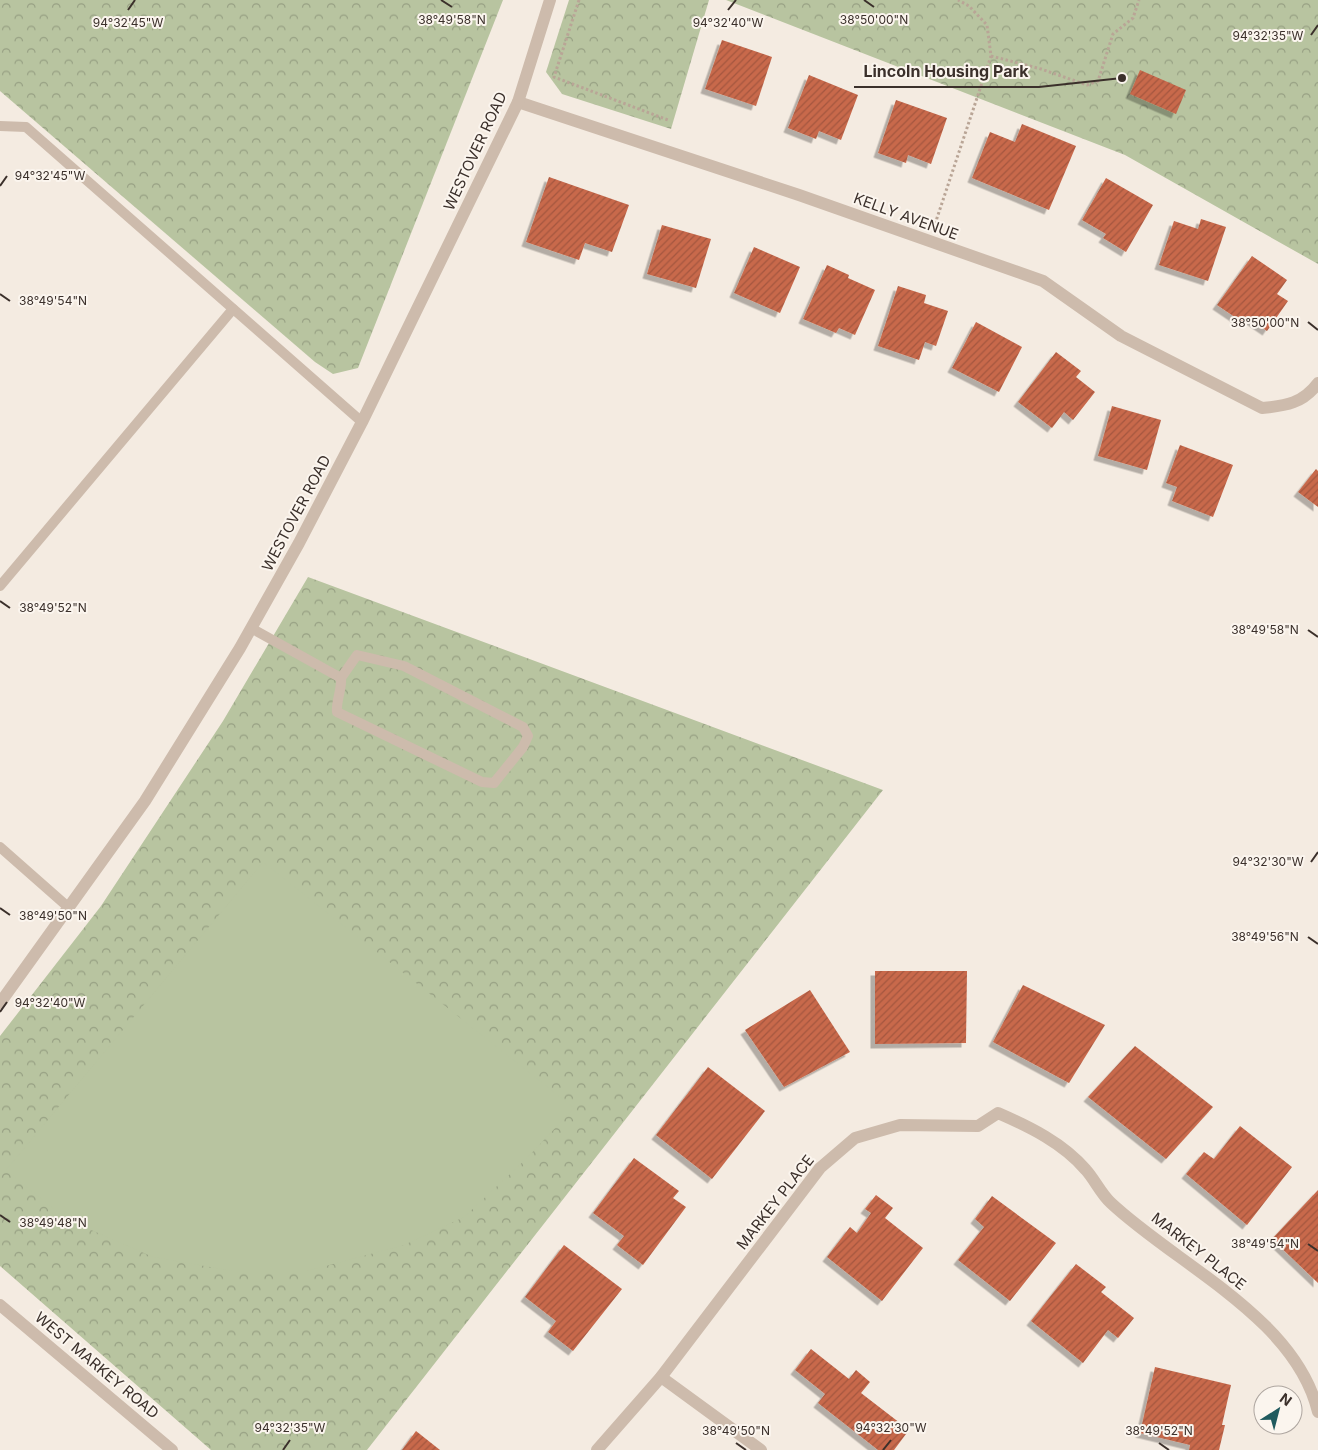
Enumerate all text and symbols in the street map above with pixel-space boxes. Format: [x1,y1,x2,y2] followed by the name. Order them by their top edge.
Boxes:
[418,12,486,27] text: 38°49'58"N
[840,12,908,27] text: 38°50'00"N
[93,15,163,30] text: 94°32'45"W
[693,15,764,30] text: 94°32'40"W
[1233,28,1304,43] text: 94°32'35"W
[854,56,1039,87] callout: Lincoln Housing Park
[863,61,1029,81] text: Lincoln Housing Park
[439,89,511,213] street label: WESTOVER ROAD
[15,168,85,183] text: 94°32'45"W
[851,188,961,244] street label: KELLY AVENUE
[19,293,87,308] text: 38°49'54"N
[1231,315,1299,330] text: 38°50'00"N
[257,452,335,574] street label: WESTOVER ROAD
[19,600,87,615] text: 38°49'52"N
[1231,622,1299,637] text: 38°49'58"N
[1232,854,1304,869] text: 94°32'30"W
[19,908,87,923] text: 38°49'50"N
[1231,929,1299,944] text: 38°49'56"N
[15,995,86,1010] text: 94°32'40"W
[732,1151,818,1253] street label: MARKEY PLACE
[1148,1208,1250,1294] street label: MARKEY PLACE
[19,1215,87,1230] text: 38°49'48"N
[1231,1236,1299,1251] text: 38°49'54"N
[31,1308,163,1422] street label: WEST MARKEY ROAD
[1253,1385,1303,1435] north arrow
[1277,1389,1295,1409] text: N
[255,1420,326,1435] text: 94°32'35"W
[855,1420,927,1435] text: 94°32'30"W
[702,1423,770,1438] text: 38°49'50"N
[1125,1423,1193,1438] text: 38°49'52"N

